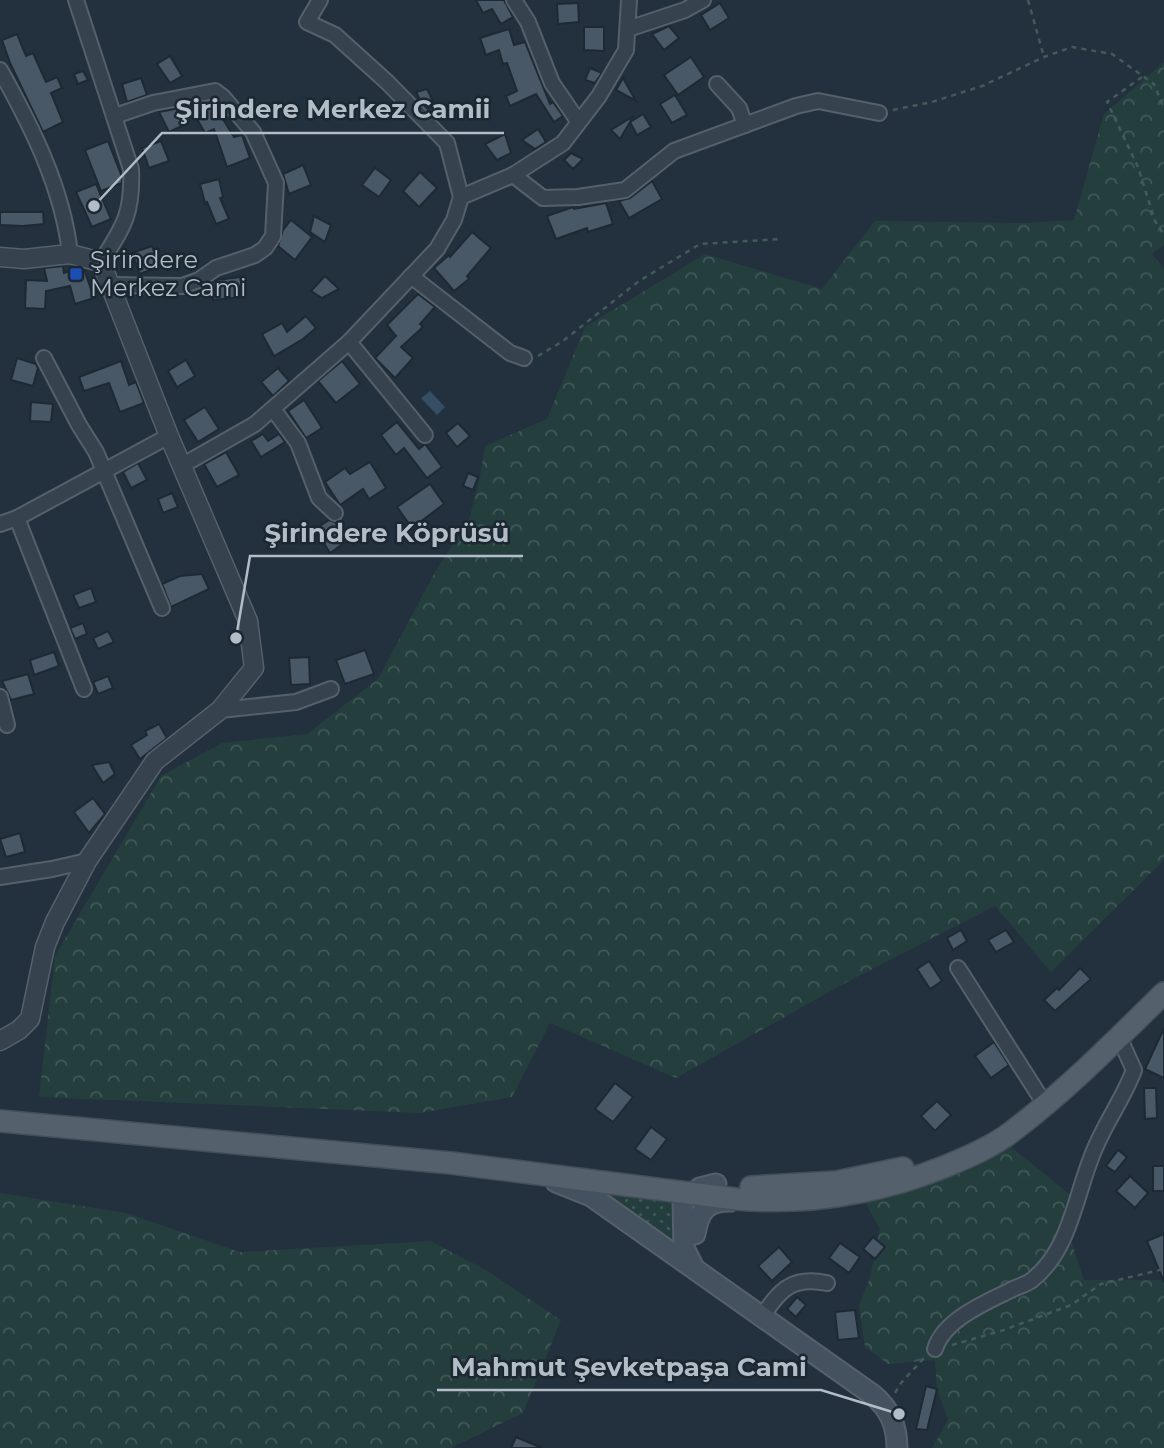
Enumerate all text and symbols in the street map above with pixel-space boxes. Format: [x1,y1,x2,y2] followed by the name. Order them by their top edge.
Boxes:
[162,86,504,133] callout: Şirindere Merkez Camii
[176,93,490,125] text: Şirindere Merkez Camii
[90,245,247,302] place label: Şirindere Merkez Cami
[68,266,84,282] marker: Şirindere Merkez Cami
[250,509,523,556] callout: Şirindere Köprüsü
[265,517,509,549] text: Şirindere Köprüsü
[437,1343,821,1390] callout: Mahmut Şevketpaşa Cami
[451,1351,807,1383] text: Mahmut Şevketpaşa Cami

